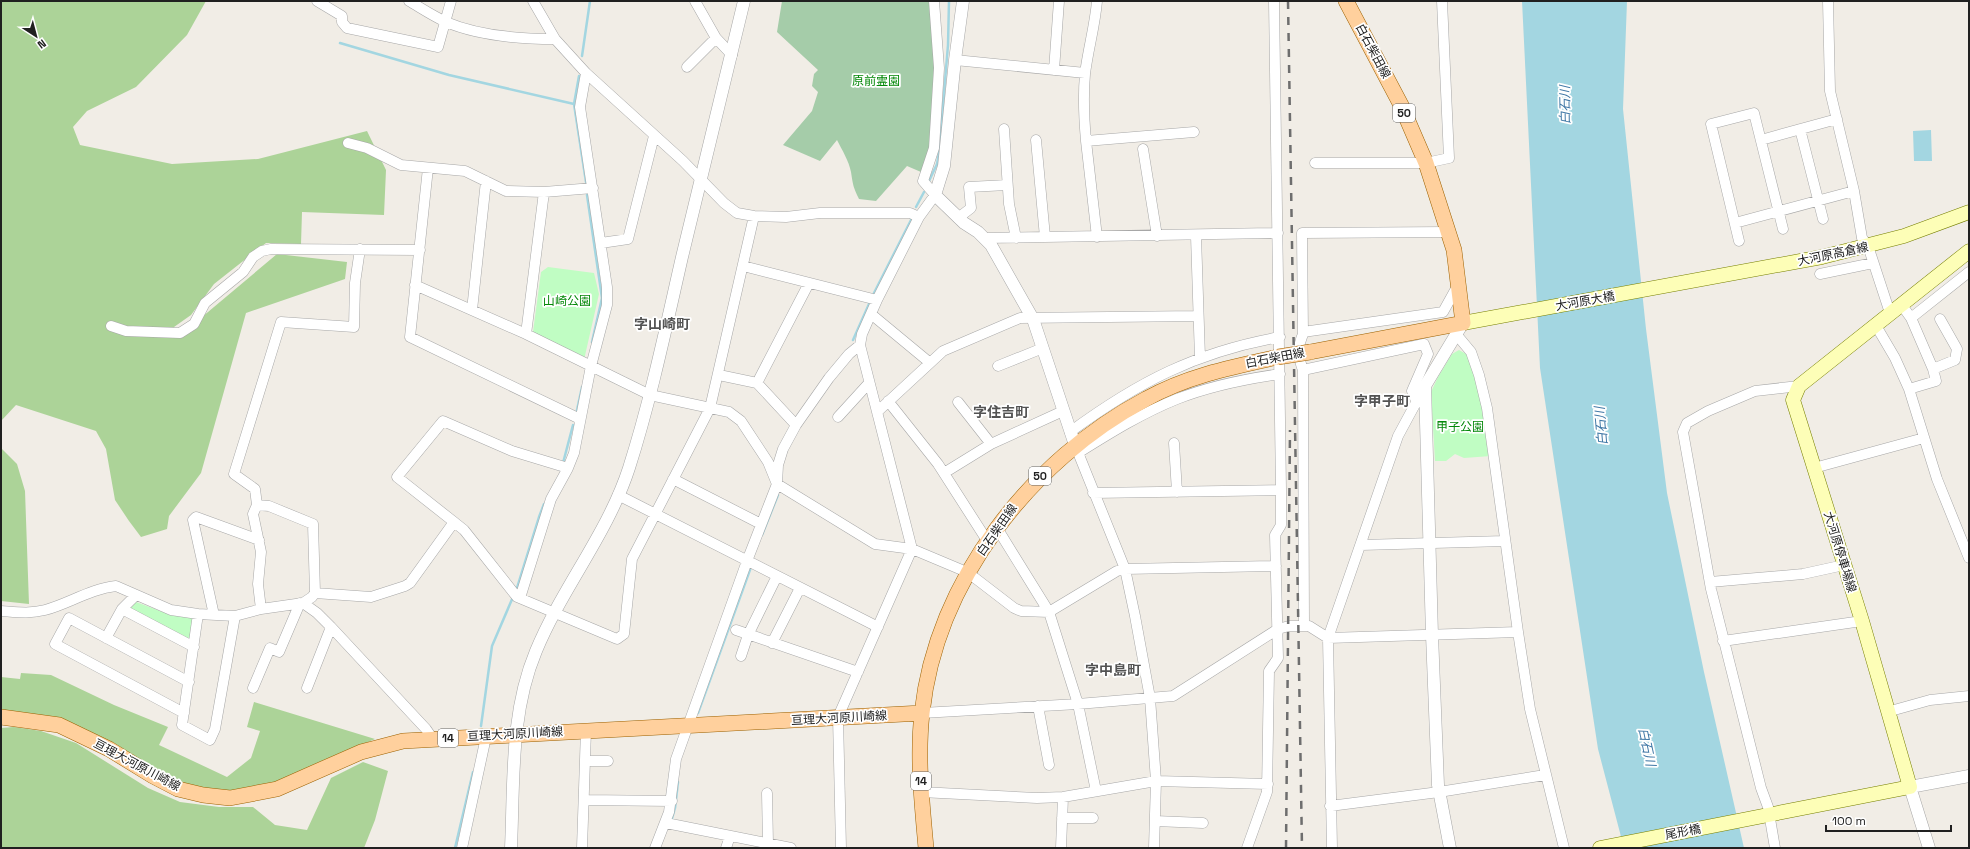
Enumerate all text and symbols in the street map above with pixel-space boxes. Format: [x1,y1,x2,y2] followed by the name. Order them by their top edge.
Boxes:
[16,16,56,56] north arrow
[1352,21,1394,81] street label: 白石柴田線
[35,36,49,52] text: N
[852,73,900,89] park label: 原前霊園
[1556,83,1574,125] water label: 白石川
[1393,104,1415,122] road number: 50
[1796,239,1870,269] street label: 大河原高倉線
[1554,288,1616,314] street label: 大河原大橋
[543,293,591,309] park label: 山崎公園
[634,315,690,333] district label: 字山崎町
[1244,344,1306,372] street label: 白石柴田線
[1354,392,1410,410] district label: 字甲子町
[973,403,1029,421] district label: 字住吉町
[1591,404,1611,446] water label: 白石川
[1436,419,1484,435] park label: 甲子公園
[1029,467,1051,485] road number: 50
[973,501,1021,559] street label: 白石柴田線
[1820,509,1860,595] street label: 大河原停車場線
[1085,661,1141,679] district label: 字中島町
[791,707,887,729] street label: 亘理大河原川崎線
[467,723,563,745] street label: 亘理大河原川崎線
[1635,726,1660,770] water label: 白石川
[438,729,458,747] road number: 14
[91,735,183,795] street label: 亘理大河原川崎線
[911,772,931,790] road number: 14
[1826,807,1951,833] scale bar
[1832,813,1866,829] text: 100 m
[1664,821,1702,843] street label: 尾形橋

